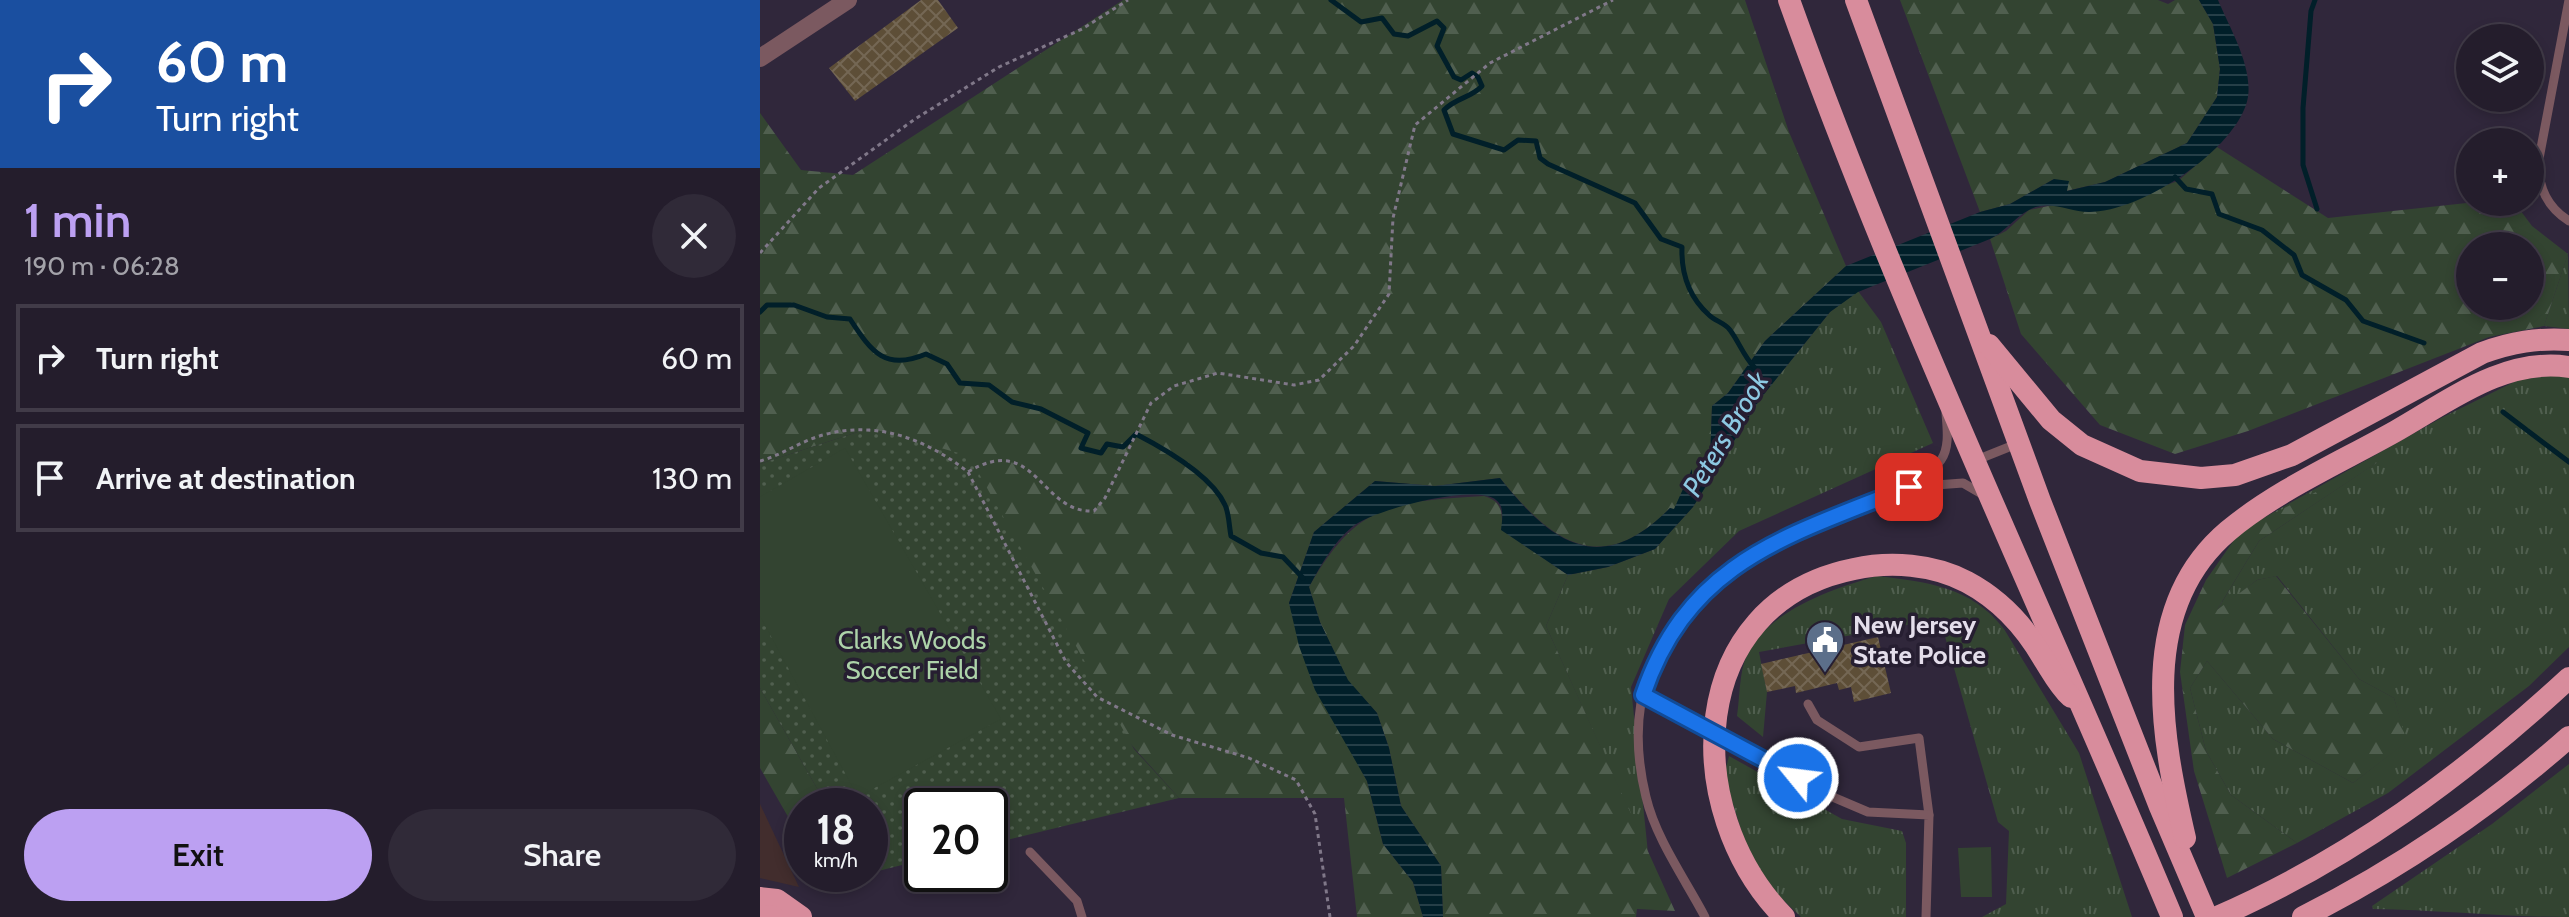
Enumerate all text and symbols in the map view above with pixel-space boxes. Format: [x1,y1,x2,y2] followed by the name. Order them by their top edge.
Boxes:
[2456,24,2544,320] map controls
[2456,24,2544,112] button: layers
[156,28,288,96] text: 60 m
[24,32,128,136] icon: right
[156,96,299,140] text: Turn right
[2456,128,2544,216] button: +
[24,191,131,249] text: 1 min
[652,194,736,278] button: close
[2456,232,2544,320] button: −
[24,250,180,282] text: 190 m · 06:28
[28,336,72,380] icon: right
[96,340,219,377] text: Turn right
[661,340,732,377] text: 60 m
[1675,365,1776,502] water label: Peters Brook
[1875,453,1943,521] pin
[28,456,72,500] icon: arrive
[96,460,356,497] text: Arrive at destination
[652,460,732,497] text: 130 m
[1887,465,1931,509] icon: arrive
[1853,609,1986,671] place label: New Jersey State Police
[1804,619,1846,674] public building icon: New Jersey State Police
[838,624,986,686] park label: Clarks Woods Soccer Field
[1756,736,1840,820] position arrow
[904,788,1008,892] speed limit sign: 20
[817,805,855,854] text: 18
[24,809,372,901] button: Exit
[388,809,736,901] button: Share
[814,848,858,872] text: km/h

